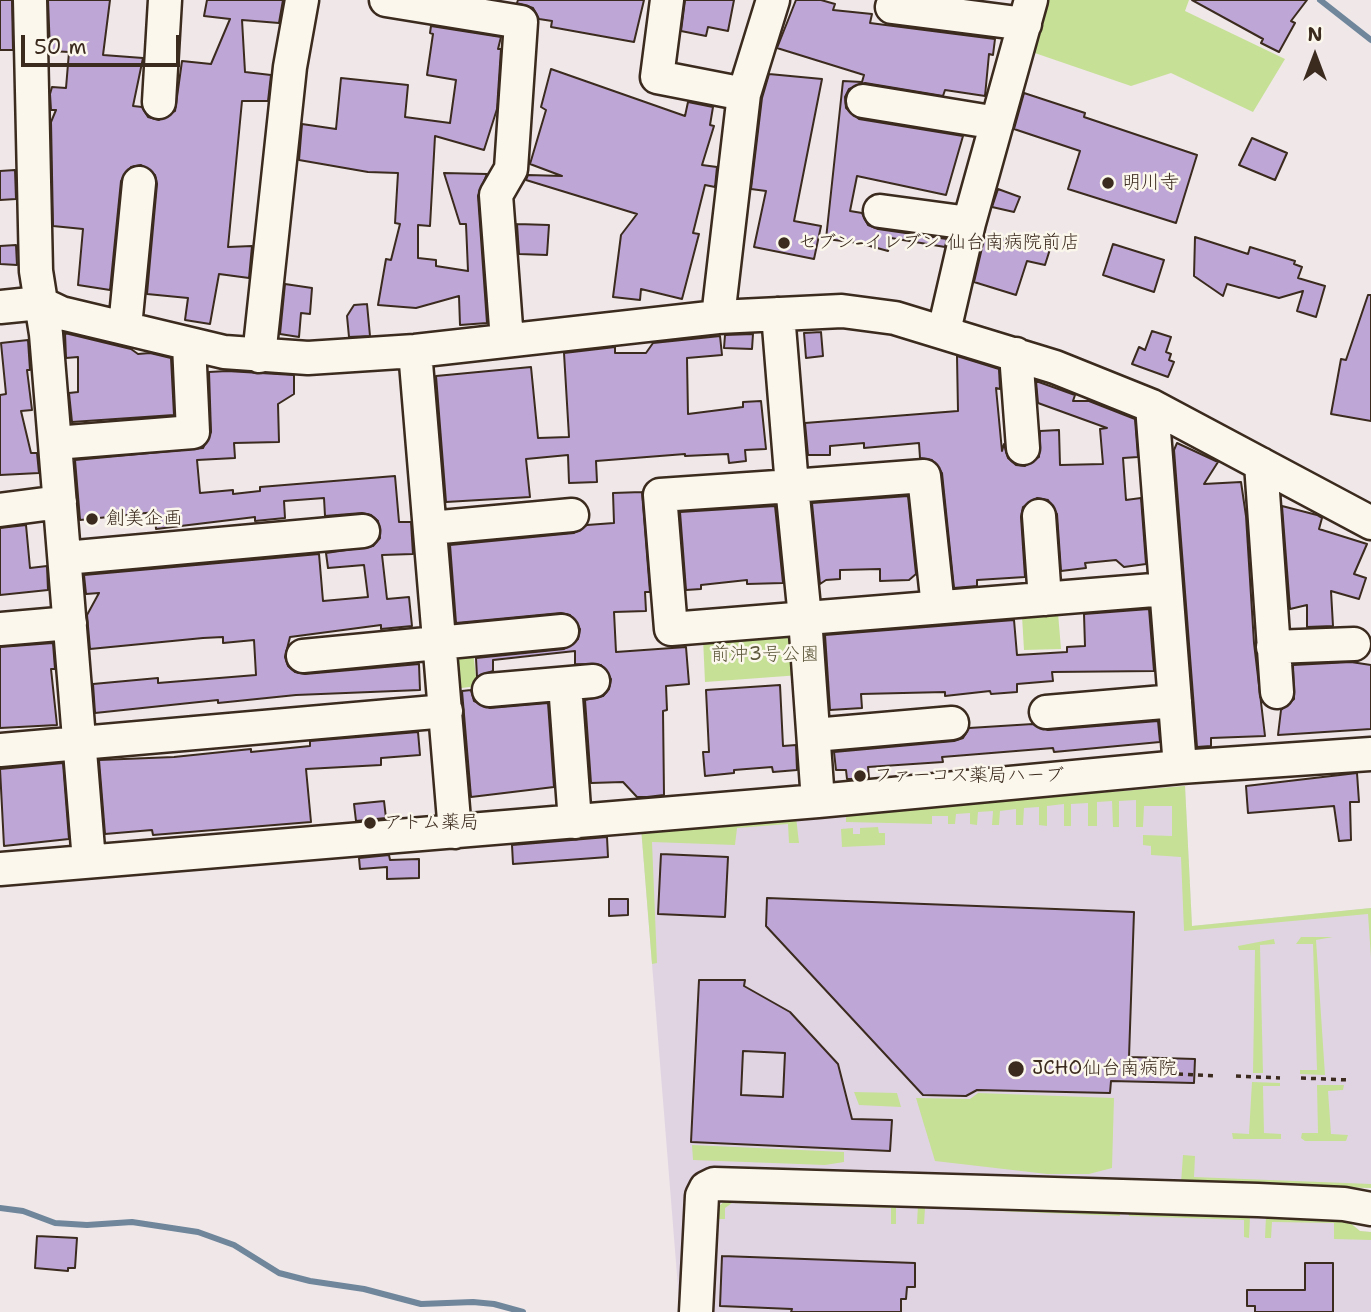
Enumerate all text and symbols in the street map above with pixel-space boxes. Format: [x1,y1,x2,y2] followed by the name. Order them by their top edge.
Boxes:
[24,21,184,65] scale bar
[1280,21,1350,91] north arrow
[1307,22,1323,47] text: N
[34,33,87,61] text: 50 m
[1122,172,1179,194] place label: 明川寺
[1100,175,1116,191] marker: 明川寺
[798,232,1080,254] place label: セブン-イレブン 仙台南病院前店
[776,235,792,251] marker: セブン-イレブン 仙台南病院前店
[106,508,182,530] place label: 創美企画
[84,511,100,527] marker: 創美企画
[711,644,819,666] park label: 前沖3号公園
[874,765,1064,787] place label: ファーコス薬局ハーブ
[852,768,868,784] marker: ファーコス薬局ハーブ
[384,812,479,834] place label: アトム薬局
[362,815,378,831] marker: アトム薬局
[1032,1058,1177,1080] place label: JCHO仙台南病院
[1006,1059,1026,1079] marker: JCHO仙台南病院

